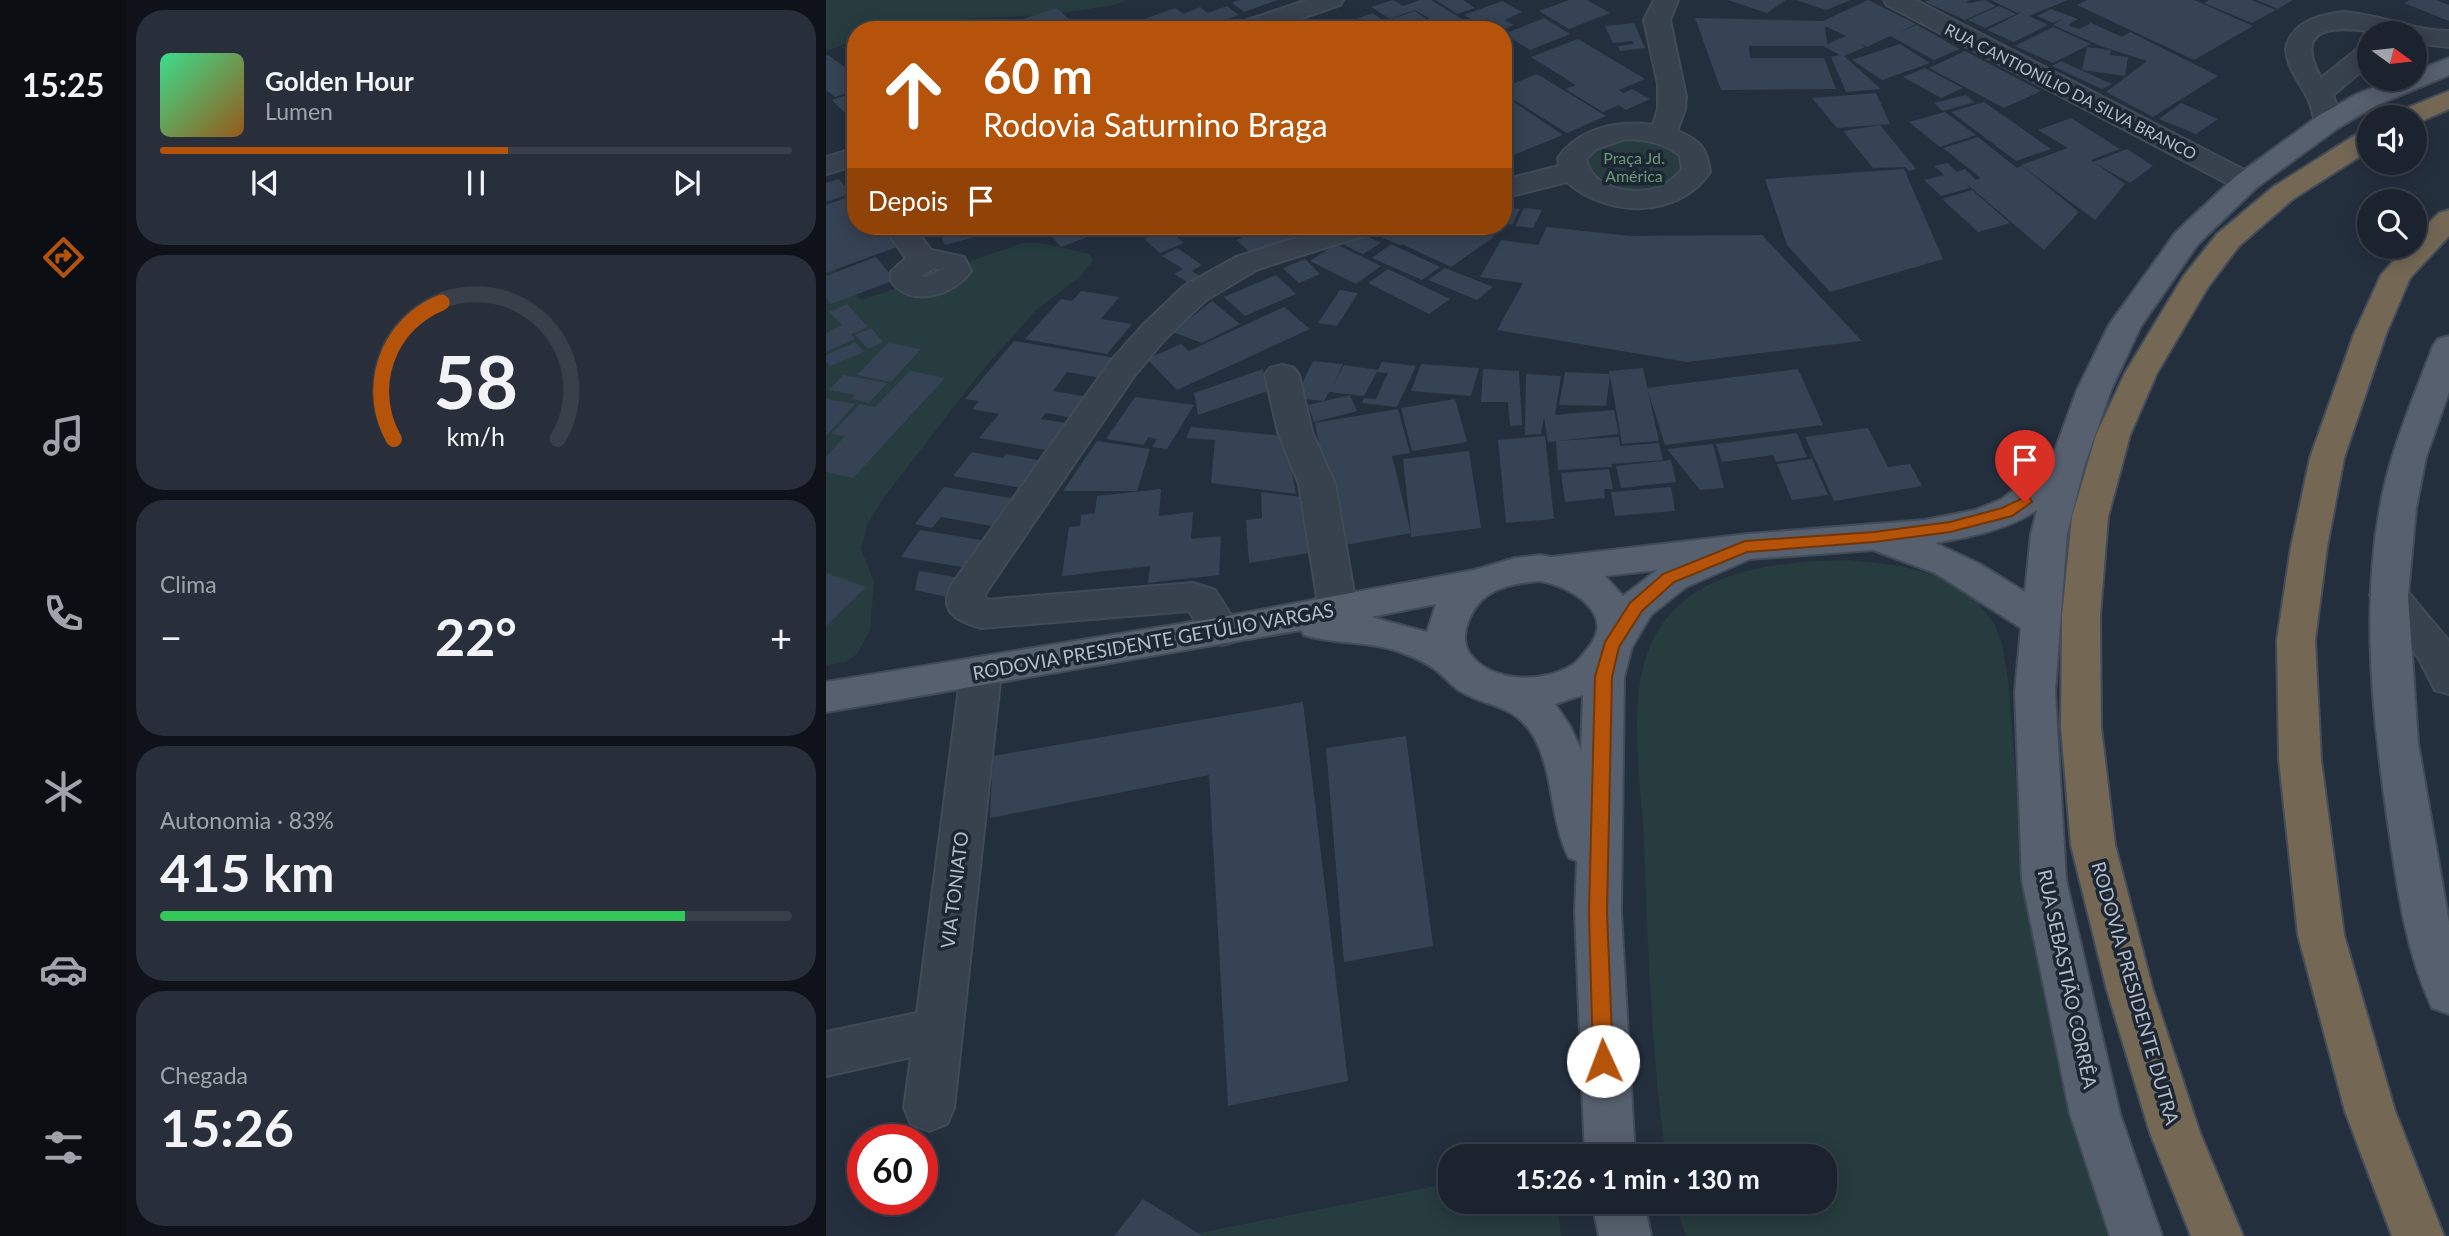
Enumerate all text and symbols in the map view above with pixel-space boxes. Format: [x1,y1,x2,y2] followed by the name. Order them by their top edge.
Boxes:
[1942,19,2200,163] street label: RUA CANTIONÍLIO DA SILVA BRANCO
[2357,21,2427,91] north arrow
[2357,21,2427,259] map controls
[983,46,1093,104] text: 60 m
[868,49,959,140] icon: ahead
[22,65,104,104] text: 15:25
[265,65,414,97] text: Golden Hour
[265,97,333,125] text: Lumen
[983,105,1328,144] text: Rodovia Saturnino Braga
[2357,105,2427,175] button: sound
[1603,148,1665,185] park label: Praça Jd. América
[246,164,284,202] icon: previous
[457,164,495,202] icon: pause
[668,164,706,202] icon: next
[962,182,1000,220] icon: arrive
[868,185,948,217] text: Depois
[2357,189,2427,259] button: search
[39,233,88,282] icon: directions
[434,337,518,425] text: 58
[39,411,88,460] icon: music
[447,421,505,451] text: km/h
[1995,430,2055,502] pin
[2006,441,2044,479] icon: arrive
[160,570,217,598] text: Clima
[39,589,88,638] icon: phone
[971,598,1335,684] street label: RODOVIA PRESIDENTE GETÚLIO VARGAS
[435,605,517,667] text: 22°
[160,614,182,660] text: −
[770,614,792,660] text: +
[39,767,88,816] icon: climate
[160,806,334,834] text: Autonomia · 83%
[935,830,973,950] street label: VIA TONIATO
[160,841,334,903] text: 415 km
[2087,859,2185,1127] street label: RODOVIA PRESIDENTE DUTRA
[2034,867,2103,1091] street label: RUA SEBASTIÃO CORRÊA
[39,945,88,994] icon: car
[1566,1024,1640,1098] position arrow
[160,1061,248,1089] text: Chegada
[160,1096,294,1158] text: 15:26
[39,1123,88,1172] icon: filters
[847,1124,938,1215] speed limit sign: 60
[1515,1163,1760,1195] text: 15:26 · 1 min · 130 m

